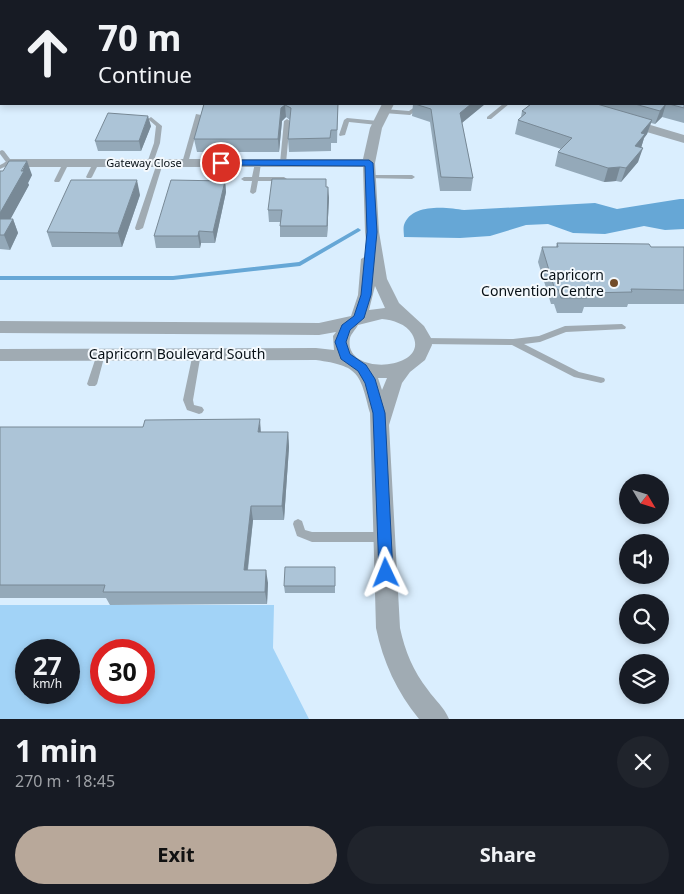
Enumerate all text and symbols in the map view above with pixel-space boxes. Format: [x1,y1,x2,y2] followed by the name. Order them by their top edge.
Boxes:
[98,14,181,61] text: 70 m
[15,20,80,85] icon: ahead
[98,59,192,89] text: Continue
[200,142,242,184] pin
[207,149,235,177] icon: arrive
[106,155,182,170] street label: Gateway Close
[481,265,604,300] place label: Capricorn Convention Centre
[608,277,620,289] marker: Capricorn Convention Centre
[89,344,265,363] street label: Capricorn Boulevard South
[619,474,669,524] north arrow
[619,474,669,704] map controls
[619,534,669,584] button: sound
[359,546,411,598] position arrow
[619,594,669,644] button: search
[90,639,155,704] speed limit sign: 30
[33,648,62,682] text: 27
[619,654,669,704] button: layers
[33,675,62,692] text: km/h
[15,730,98,771] text: 1 min
[617,736,669,788] button: close
[15,770,115,792] text: 270 m · 18:45
[15,826,337,884] button: Exit
[347,826,669,884] button: Share

